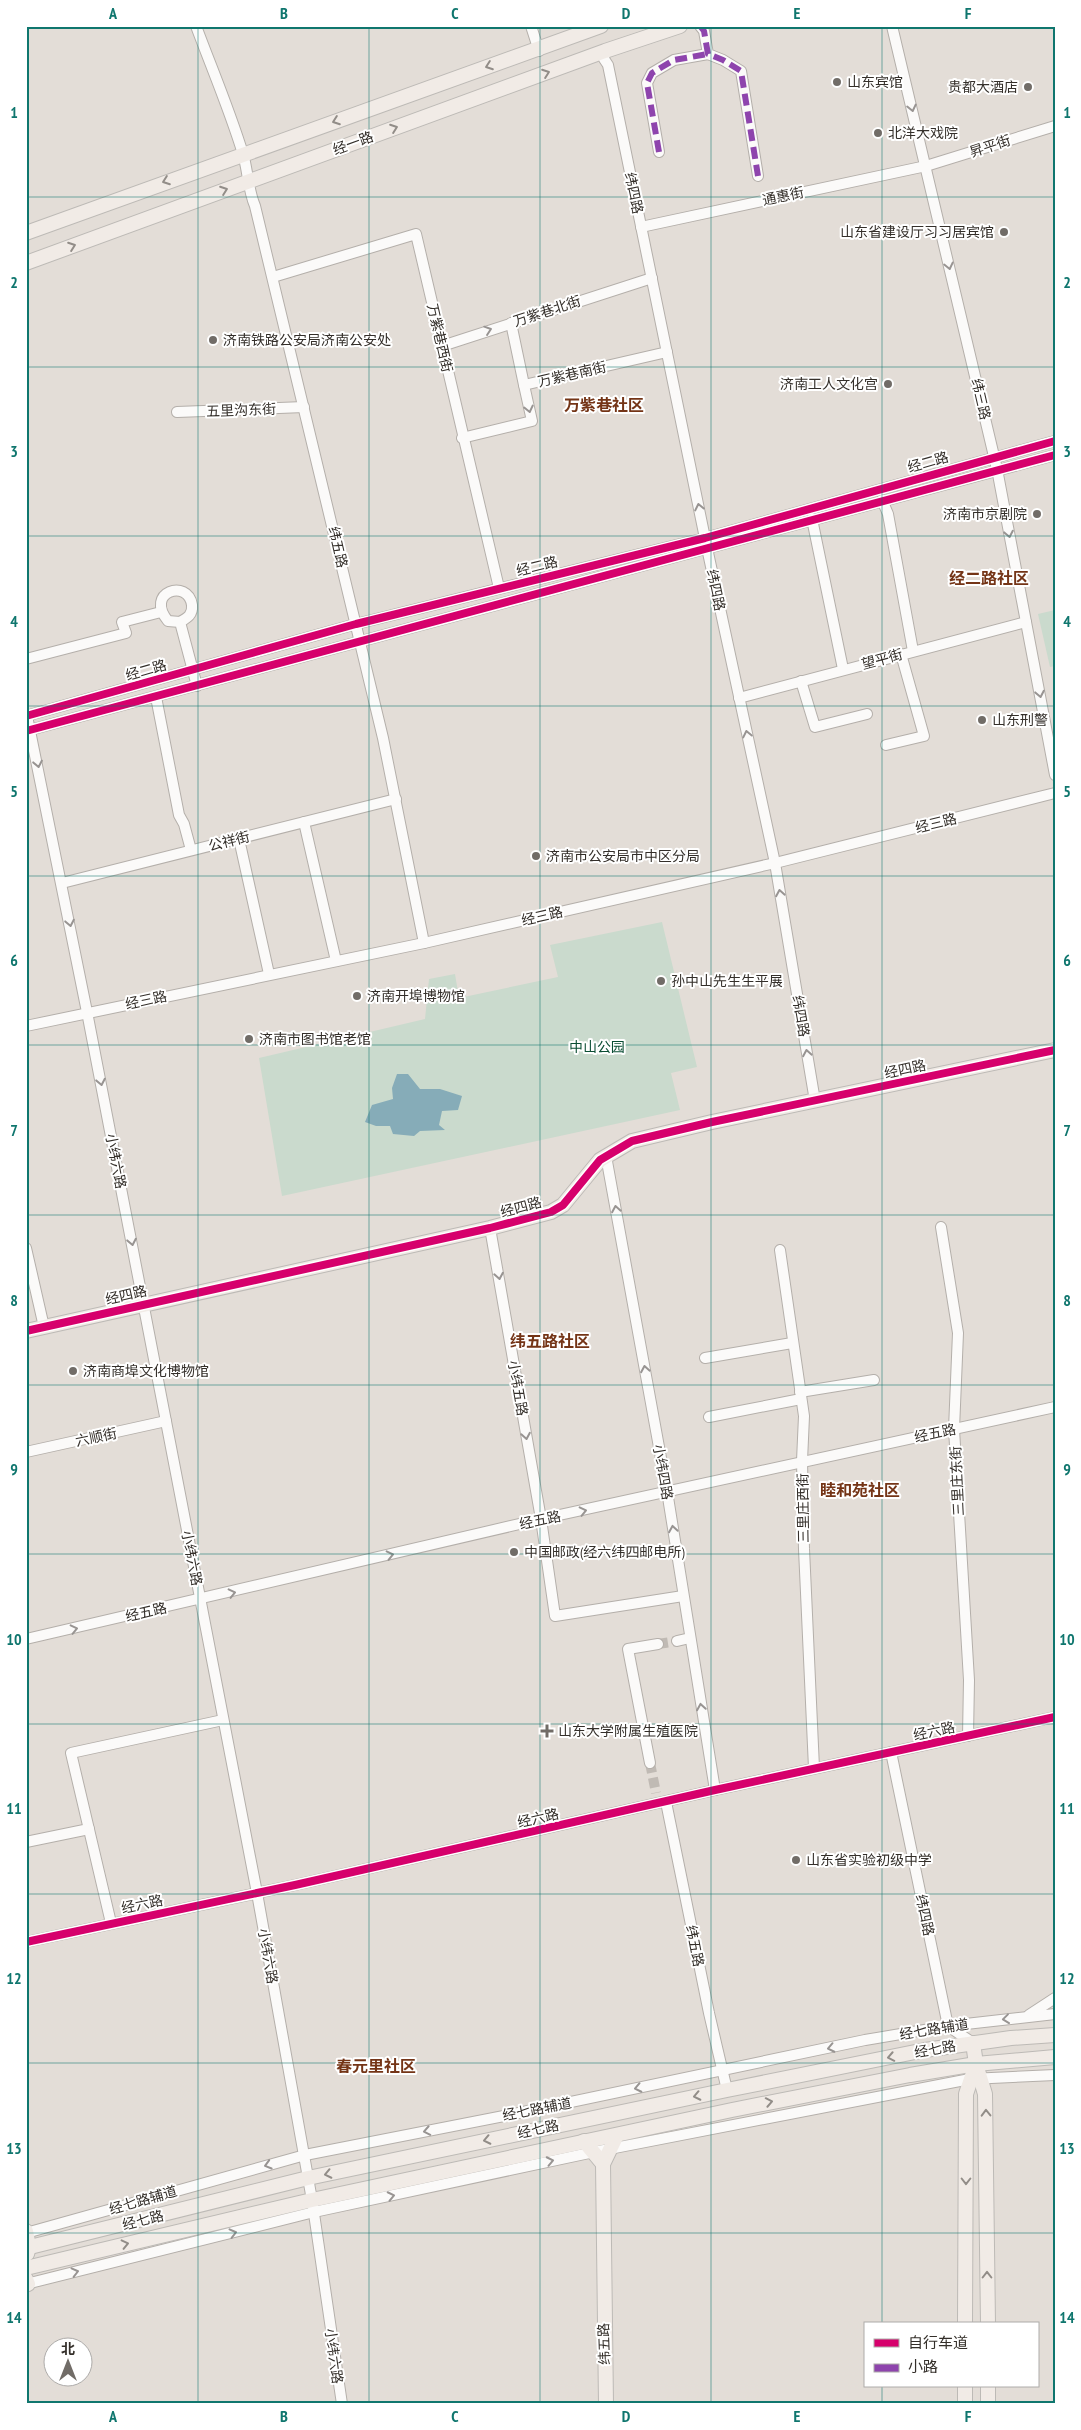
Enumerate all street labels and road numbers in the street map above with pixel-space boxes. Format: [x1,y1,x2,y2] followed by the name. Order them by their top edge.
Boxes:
[330,127,376,159] street label: 经一路
[967,131,1013,161] street label: 昇平街
[621,171,647,215] street label: 纬四路
[761,183,805,209] street label: 通惠街
[511,292,583,330] street label: 万紫巷北街
[423,302,457,374] street label: 万紫巷西街
[536,357,608,391] street label: 万紫巷南街
[968,377,994,421] street label: 纬三路
[206,400,276,420] street label: 五里沟东街
[905,448,951,476] street label: 经二路
[325,525,351,569] street label: 纬五路
[514,552,560,580] street label: 经二路
[703,568,729,612] street label: 纬四路
[859,645,905,673] street label: 望平街
[123,656,169,684] street label: 经二路
[913,809,959,837] street label: 经三路
[206,827,252,855] street label: 公祥街
[520,903,564,929] street label: 经三路
[124,987,168,1013] street label: 经三路
[788,994,814,1038] street label: 纬四路
[883,1056,927,1082] street label: 经四路
[102,1132,130,1190] street label: 小纬六路
[498,1193,544,1221] street label: 经四路
[104,1282,148,1308] street label: 经四路
[504,1359,532,1417] street label: 小纬五路
[913,1420,957,1446] street label: 经五路
[74,1424,118,1450] street label: 六顺街
[649,1443,677,1501] street label: 小纬四路
[946,1446,968,1516] street label: 三里庄东街
[793,1473,813,1543] street label: 三里庄西街
[518,1507,562,1533] street label: 经五路
[178,1529,206,1587] street label: 小纬六路
[124,1599,168,1625] street label: 经五路
[912,1718,956,1744] street label: 经六路
[516,1805,560,1831] street label: 经六路
[120,1891,164,1917] street label: 经六路
[912,1893,938,1937] street label: 纬四路
[682,1924,708,1968] street label: 纬五路
[254,1927,282,1985] street label: 小纬六路
[898,2015,970,2043] street label: 经七路辅道
[913,2036,957,2062] street label: 经七路
[501,2093,573,2125] street label: 经七路辅道
[516,2116,560,2142] street label: 经七路
[107,2182,179,2218] street label: 经七路辅道
[120,2206,166,2234] street label: 经七路
[594,2323,614,2365] street label: 纬五路
[321,2327,347,2385] street label: 小纬六路

